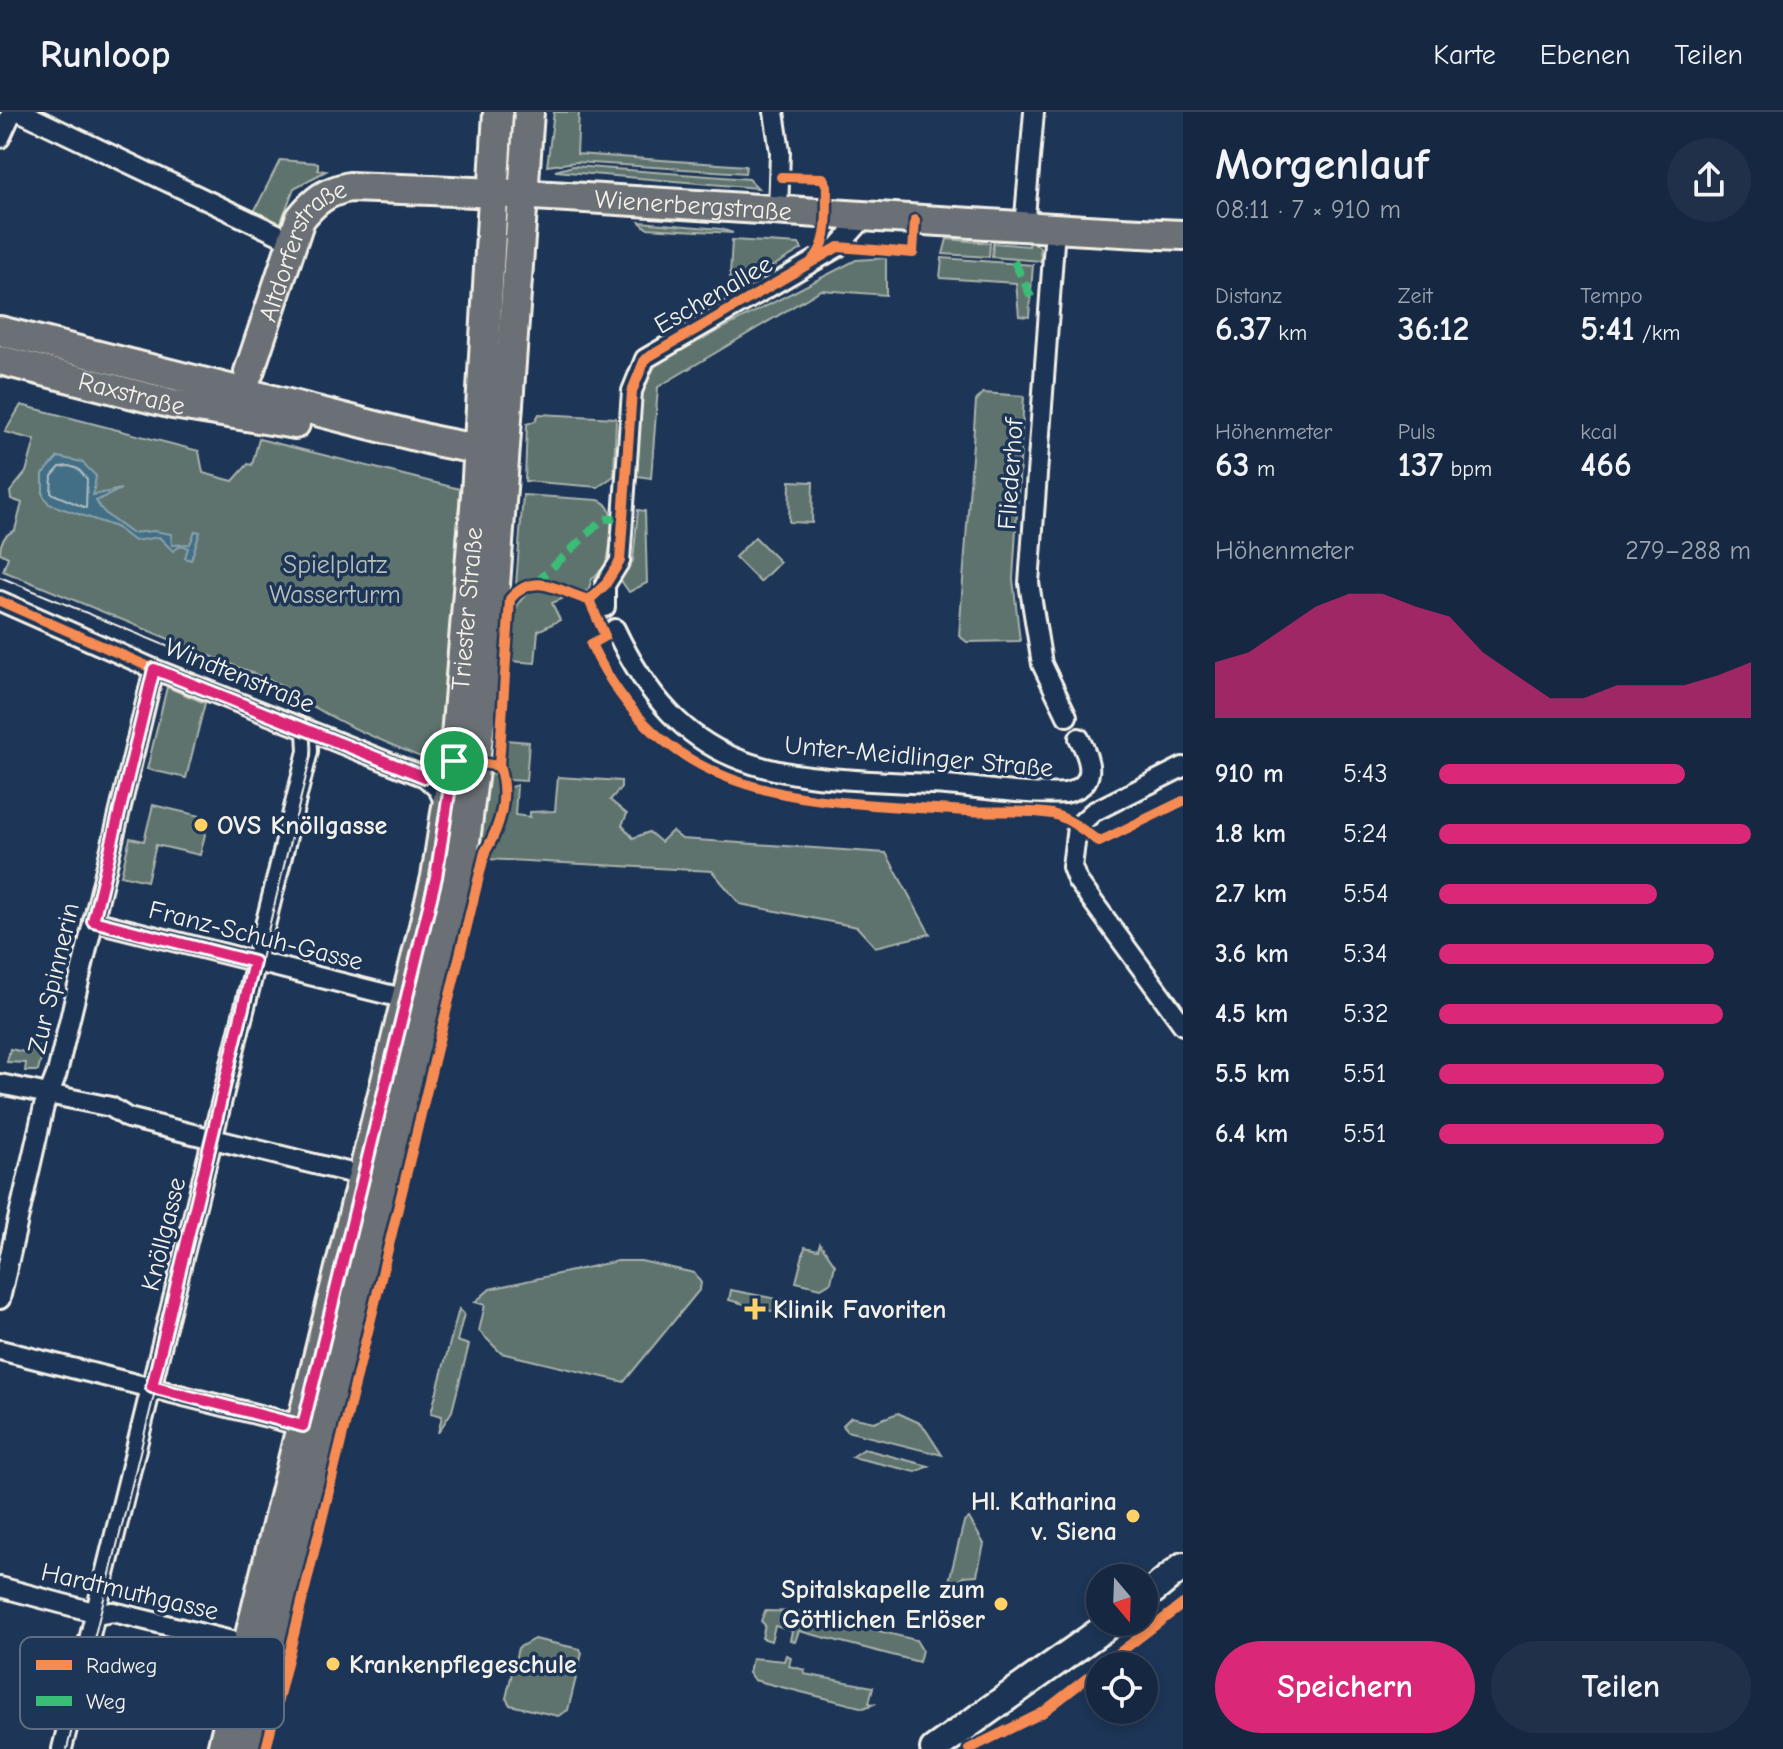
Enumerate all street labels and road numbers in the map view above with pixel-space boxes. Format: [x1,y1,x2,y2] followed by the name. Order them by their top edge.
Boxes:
[253,174,350,326] street label: Altdorferstraße
[594,185,793,227] street label: Wienerbergstraße
[649,249,778,341] street label: Eschenallee
[75,367,187,422] street label: Raxstraße
[992,416,1030,531] street label: Fliederhof
[446,526,489,692] street label: Triester Straße
[160,632,319,720] street label: Windtenstraße
[783,730,1055,784] street label: Unter-Meidlinger Straße
[146,895,366,977] street label: Franz-Schuh-Gasse
[22,900,86,1057] street label: Zur Spinnerin
[135,1174,193,1294] street label: Knöllgasse
[38,1557,221,1627] street label: Hardtmuthgasse

